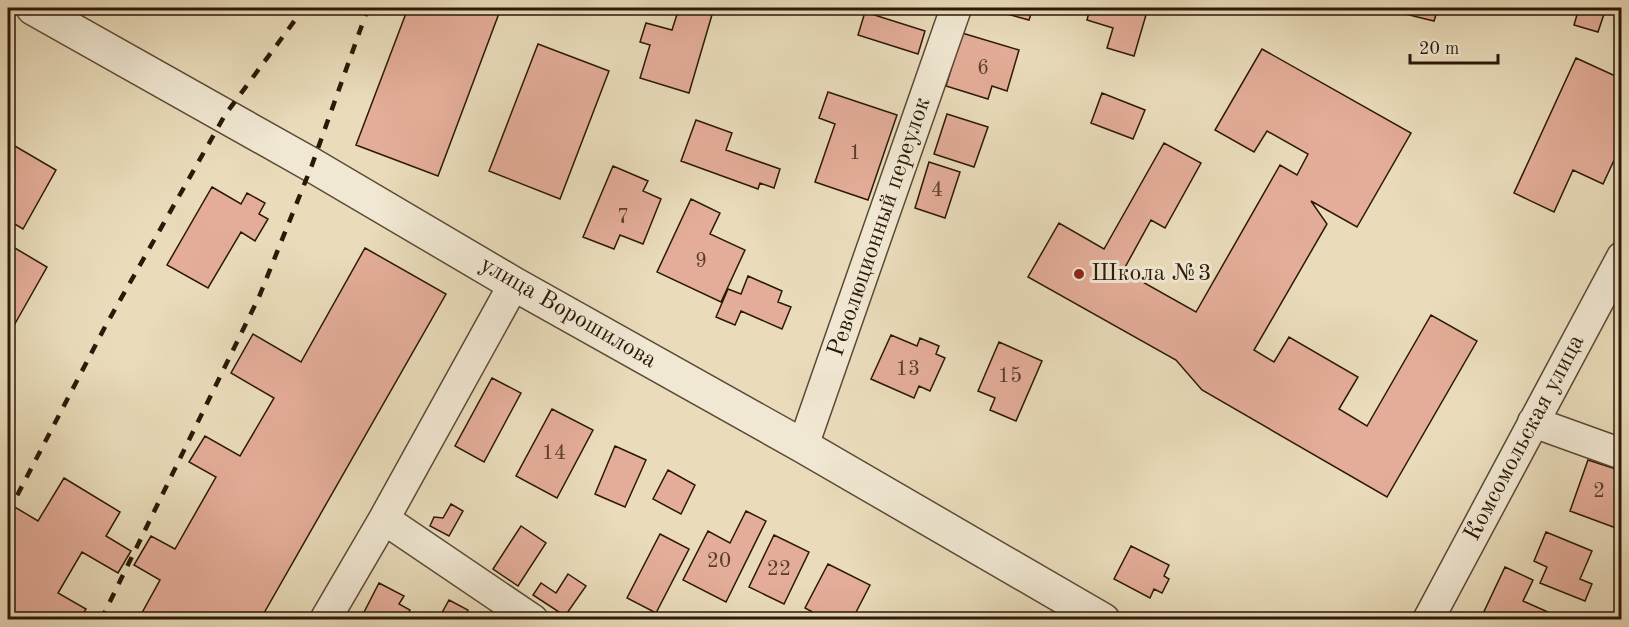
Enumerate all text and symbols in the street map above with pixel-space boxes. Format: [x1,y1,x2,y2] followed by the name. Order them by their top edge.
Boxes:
[1410,27,1498,65] scale bar
[1419,40,1459,58] text: 20 m
[977,58,989,79] house number: 6
[824,94,936,360] street label: Революционный переулок
[849,143,861,164] house number: 1
[931,180,943,201] house number: 4
[617,207,629,228] house number: 7
[695,251,707,272] house number: 9
[476,253,660,373] street label: улица Ворошилова
[1091,262,1212,286] place label: Школа №3
[1072,267,1086,281] marker: Школа №3
[1461,331,1590,545] street label: Комсомольская улица
[896,359,920,380] house number: 13
[998,366,1022,387] house number: 15
[542,443,566,464] house number: 14
[1593,481,1605,502] house number: 2
[707,551,731,572] house number: 20
[767,559,791,580] house number: 22

